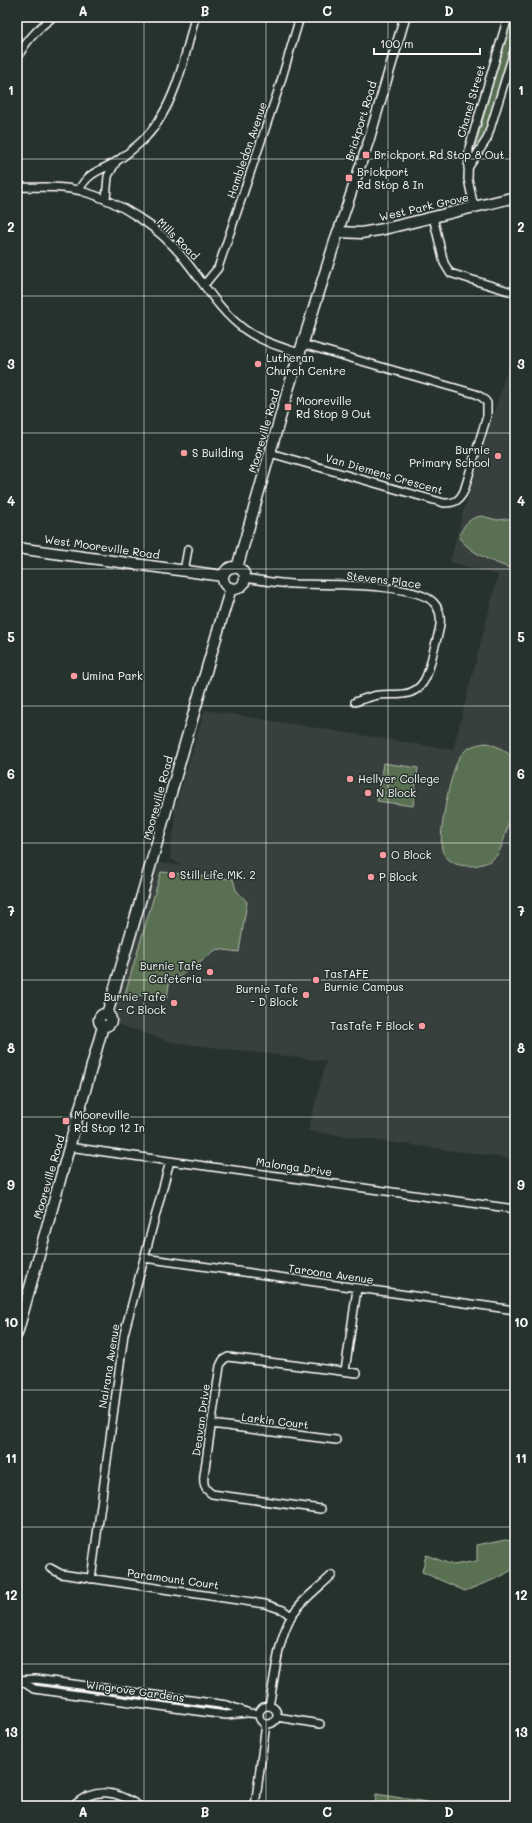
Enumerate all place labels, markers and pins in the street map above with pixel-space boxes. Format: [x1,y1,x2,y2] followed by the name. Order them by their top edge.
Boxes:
[374,147,505,162] place label: Brickport Rd Stop 8 Out
[361,150,371,160] marker: Brickport Rd Stop 8 Out
[357,164,424,192] place label: Brickport Rd Stop 8 In
[344,173,354,183] marker: Brickport Rd Stop 8 In
[266,350,346,378] place label: Lutheran Church Centre
[253,359,263,369] marker: Lutheran Church Centre
[296,393,371,421] place label: Mooreville Rd Stop 9 Out
[283,402,293,412] marker: Mooreville Rd Stop 9 Out
[409,442,490,470] place label: Burnie Primary School
[192,445,244,460] place label: S Building
[179,448,189,458] marker: S Building
[493,451,503,461] marker: Burnie Primary School
[82,668,143,683] place label: Umina Park
[69,671,79,681] marker: Umina Park
[358,771,440,786] place label: Hellyer College
[345,774,355,784] marker: Hellyer College
[376,785,416,800] place label: N Block
[363,788,373,798] marker: N Block
[391,847,432,862] place label: O Block
[378,850,388,860] marker: O Block
[180,867,256,882] place label: Still Life MK. 2
[379,869,418,884] place label: P Block
[167,870,177,880] marker: Still Life MK. 2
[366,872,376,882] marker: P Block
[140,958,202,986] place label: Burnie Tafe Cafeteria
[324,966,404,994] place label: TasTAFE Burnie Campus
[205,967,215,977] marker: Burnie Tafe Cafeteria
[311,975,321,985] marker: TasTAFE Burnie Campus
[236,981,298,1009] place label: Burnie Tafe - D Block
[104,989,166,1017] place label: Burnie Tafe - C Block
[301,990,311,1000] marker: Burnie Tafe - D Block
[169,998,179,1008] marker: Burnie Tafe - C Block
[330,1018,414,1033] place label: TasTafe F Block
[417,1021,427,1031] marker: TasTafe F Block
[74,1107,145,1135] place label: Mooreville Rd Stop 12 In
[61,1116,71,1126] marker: Mooreville Rd Stop 12 In

